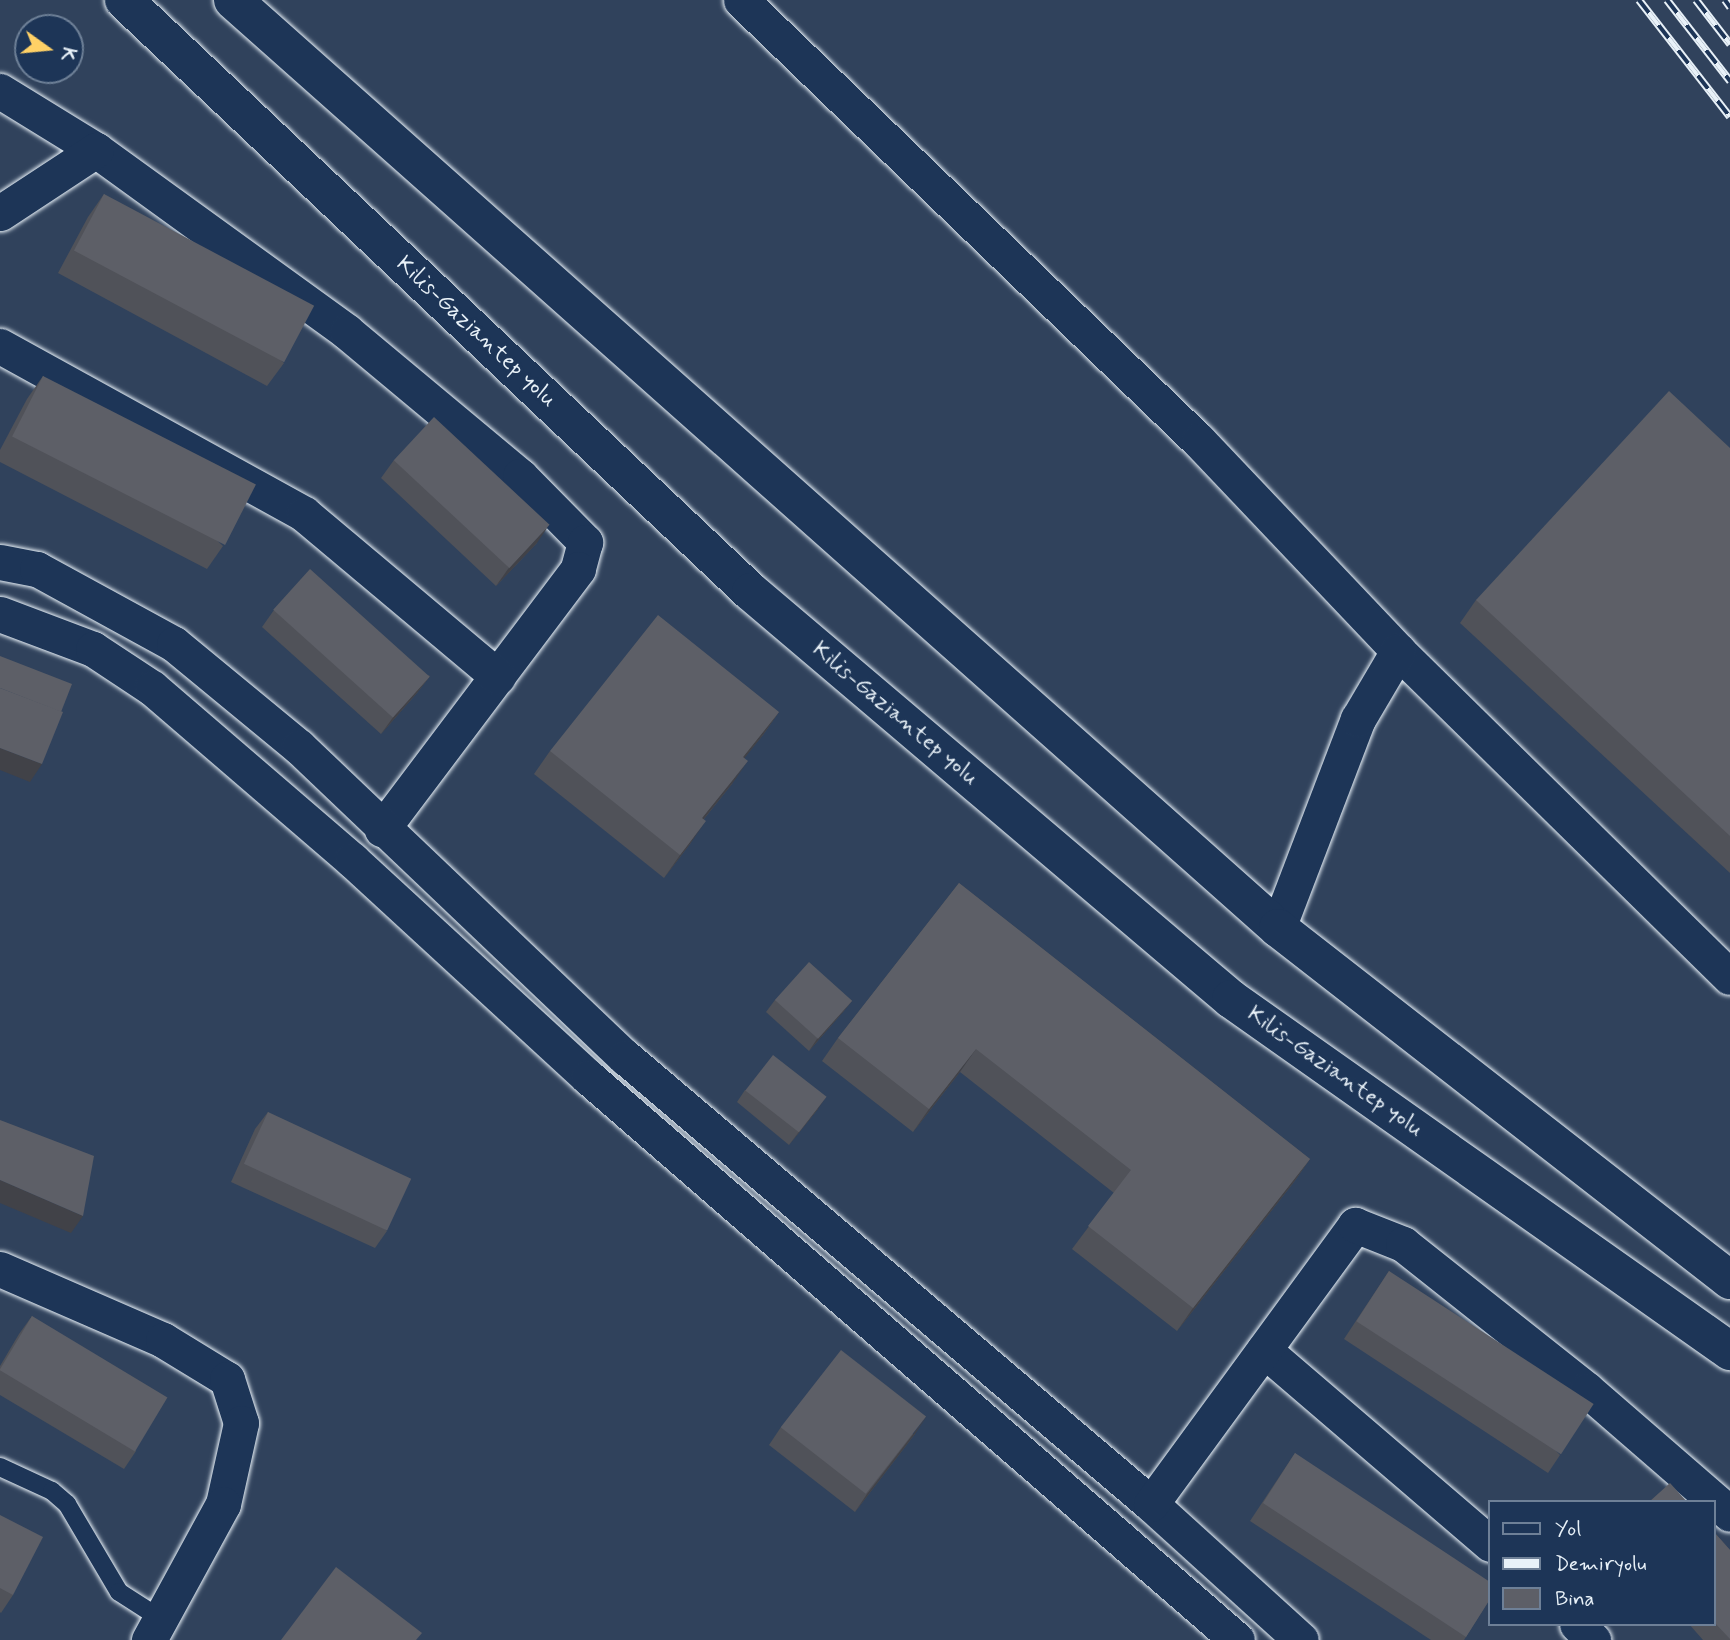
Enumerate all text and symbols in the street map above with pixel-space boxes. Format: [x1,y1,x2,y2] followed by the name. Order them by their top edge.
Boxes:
[14,14,84,84] north arrow
[54,44,82,64] text: K
[392,252,560,412] street label: Kilis-Gaziantep yolu
[808,638,982,790] street label: Kilis-Gaziantep yolu
[1243,1002,1427,1142] street label: Kilis-Gaziantep yolu
[1488,1500,1716,1626] legend
[1555,1515,1581,1543] text: Yol
[1555,1550,1647,1578] text: Demiryolu
[1555,1585,1595,1613] text: Bina

